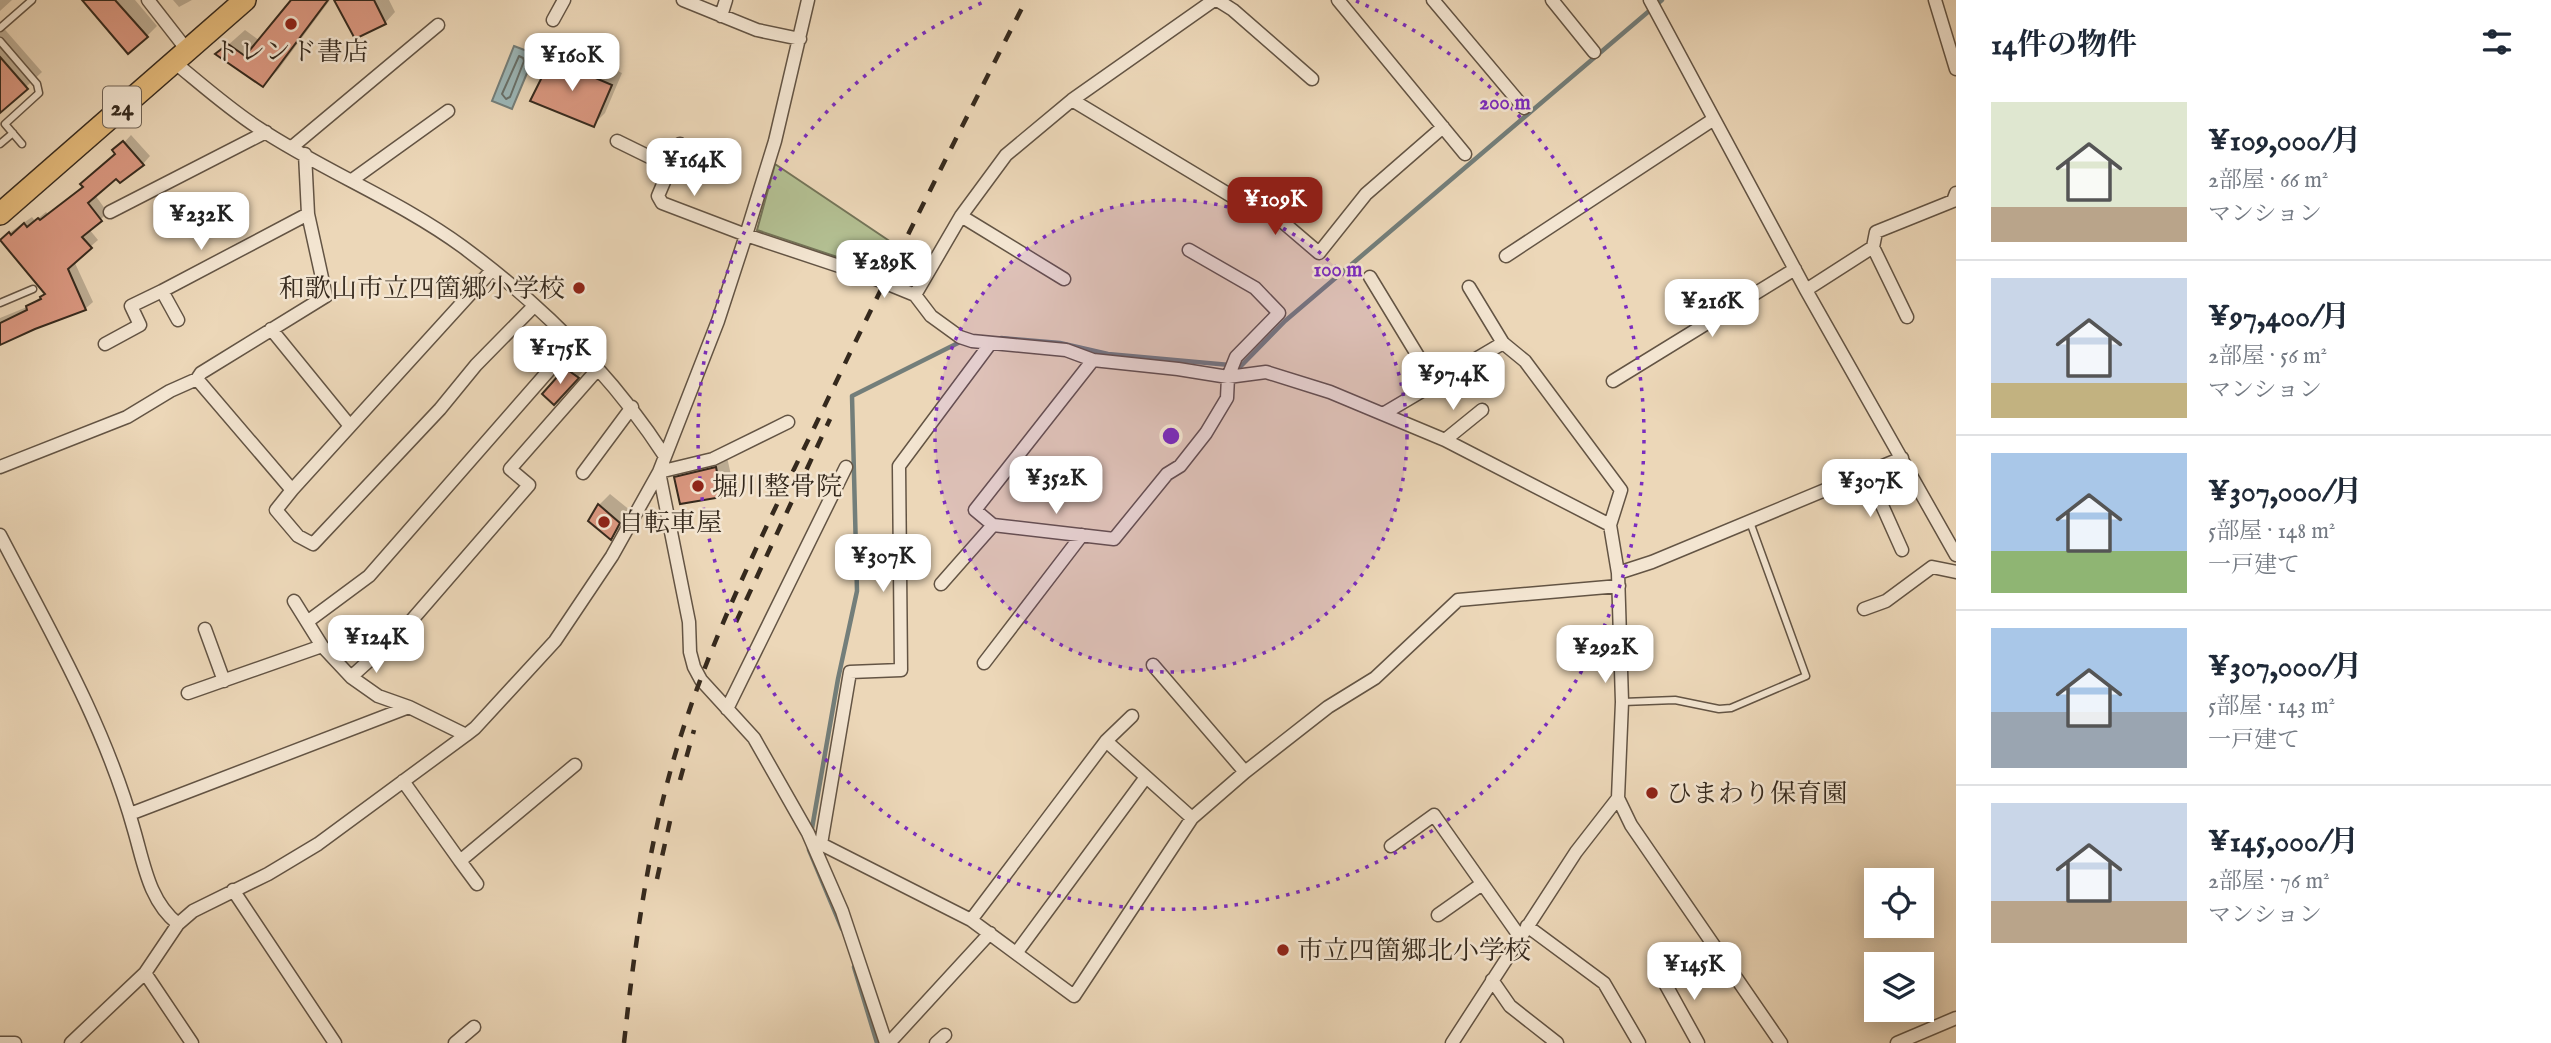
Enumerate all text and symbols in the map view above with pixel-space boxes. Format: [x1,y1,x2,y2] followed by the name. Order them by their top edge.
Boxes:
[283,16,299,32] marker: トレンド書店
[2478,23,2516,61] icon: filters
[1991,27,2137,65] text: 14件の物件
[523,34,621,93] pin: ¥160K
[213,36,369,69] place label: トレンド書店
[541,41,603,70] text: ¥160K
[103,86,141,128] road number: 24
[1479,90,1531,117] text: 200 m
[2208,123,2361,161] text: ¥109,000/月
[2047,130,2131,214] icon: home
[645,138,743,198] pin: ¥164K
[663,146,725,175] text: ¥164K
[2208,166,2329,195] text: 2部屋 · 66 m²
[1226,177,1324,237] pin: ¥109K
[1243,185,1307,214] text: ¥109K
[152,192,250,252] pin: ¥232K
[169,200,233,229] text: ¥232K
[2208,200,2322,229] text: マンション
[835,240,933,300] pin: ¥289K
[852,248,916,277] text: ¥289K
[1313,257,1363,284] text: 100 m
[279,273,565,306] place label: 和歌山市立四箇郷小学校
[571,280,587,296] marker: 和歌山市立四箇郷小学校
[1663,280,1761,339] pin: ¥216K
[1681,287,1743,316] text: ¥216K
[2208,299,2350,337] text: ¥97,400/月
[2047,306,2131,390] icon: home
[511,326,609,386] pin: ¥175K
[529,334,591,363] text: ¥175K
[2208,342,2327,371] text: 2部屋 · 56 m²
[1396,352,1510,412] pin: ¥97.4K
[1418,360,1488,389] text: ¥97.4K
[2208,376,2322,405] text: マンション
[1159,424,1183,448] centre of rings
[1007,456,1105,516] pin: ¥352K
[1821,460,1919,519] pin: ¥307K
[1025,464,1087,493] text: ¥352K
[1838,467,1902,496] text: ¥307K
[712,471,842,504] place label: 堀川整骨院
[2208,474,2362,512] text: ¥307,000/月
[690,478,706,494] marker: 堀川整骨院
[2047,481,2131,565] icon: home
[618,507,722,540] place label: 自転車屋
[596,514,612,530] marker: 自転車屋
[2208,517,2336,546] text: 5部屋 · 148 m²
[834,534,932,594] pin: ¥307K
[851,542,915,571] text: ¥307K
[2208,551,2300,580] text: 一戸建て
[327,616,425,675] pin: ¥124K
[344,623,408,652] text: ¥124K
[1556,626,1654,685] pin: ¥292K
[1572,633,1638,662] text: ¥292K
[2208,649,2362,687] text: ¥307,000/月
[2047,656,2131,740] icon: home
[2208,692,2335,721] text: 5部屋 · 143 m²
[2208,726,2300,755] text: 一戸建て
[1666,778,1848,811] place label: ひまわり保育園
[1644,785,1660,801] marker: ひまわり保育園
[2208,824,2359,862] text: ¥145,000/月
[2047,831,2131,915] icon: home
[2208,867,2330,896] text: 2部屋 · 76 m²
[1864,868,1934,1022] map controls
[1864,868,1934,938] button: locate
[2208,901,2322,930] text: マンション
[1297,935,1531,968] place label: 市立四箇郷北小学校
[1275,942,1291,958] marker: 市立四箇郷北小学校
[1645,942,1743,1002] pin: ¥145K
[1663,950,1725,979] text: ¥145K
[1864,952,1934,1022] button: layers

